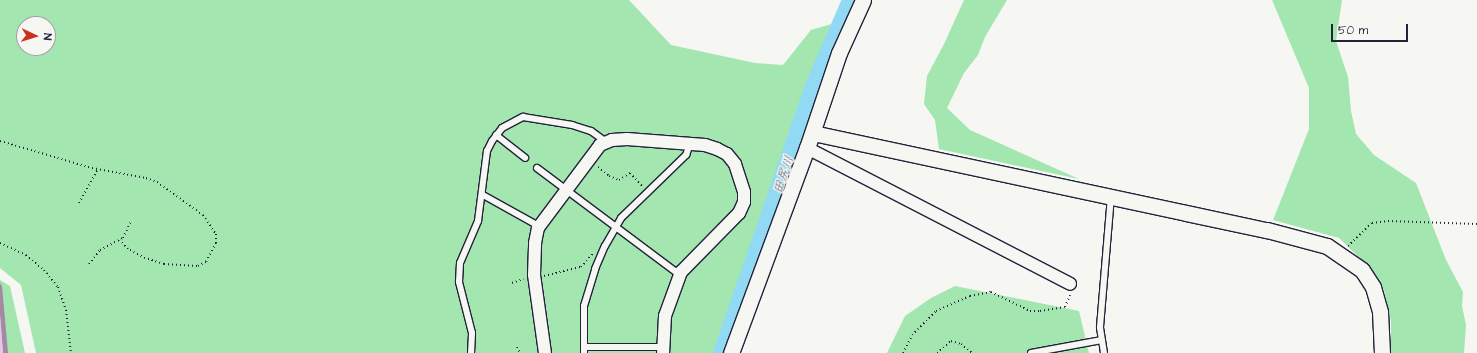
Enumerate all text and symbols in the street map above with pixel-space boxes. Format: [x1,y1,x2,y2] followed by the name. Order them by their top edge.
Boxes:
[16,16,56,56] north arrow
[1333,16,1410,42] scale bar
[1338,22,1368,39] text: 50 m
[40,33,55,41] text: N
[770,154,798,196] water label: 田尻川

